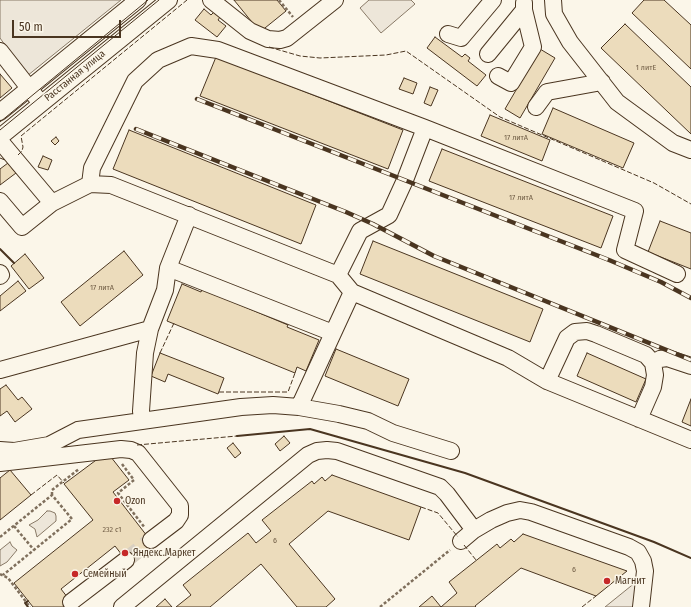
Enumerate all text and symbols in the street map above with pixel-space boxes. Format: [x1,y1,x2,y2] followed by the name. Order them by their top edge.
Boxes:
[14,12,123,38] scale bar
[19,20,43,34] text: 50 m
[42,48,108,104] street label: Расстанная улица
[636,63,656,73] house number: 1 литЕ
[504,133,528,143] house number: 17 литА
[509,193,533,203] house number: 17 литА
[90,283,114,293] house number: 17 литА
[125,495,146,507] place label: Ozon
[112,496,122,506] marker: Ozon
[103,525,121,535] house number: 232 с1
[273,536,277,546] house number: 6
[133,547,196,559] place label: Яндекс.Маркет
[120,548,130,558] marker: Яндекс.Маркет
[572,565,576,575] house number: 6
[83,568,127,580] place label: Семейный
[70,569,80,579] marker: Семейный
[615,575,646,587] place label: Магнит
[602,576,612,586] marker: Магнит

